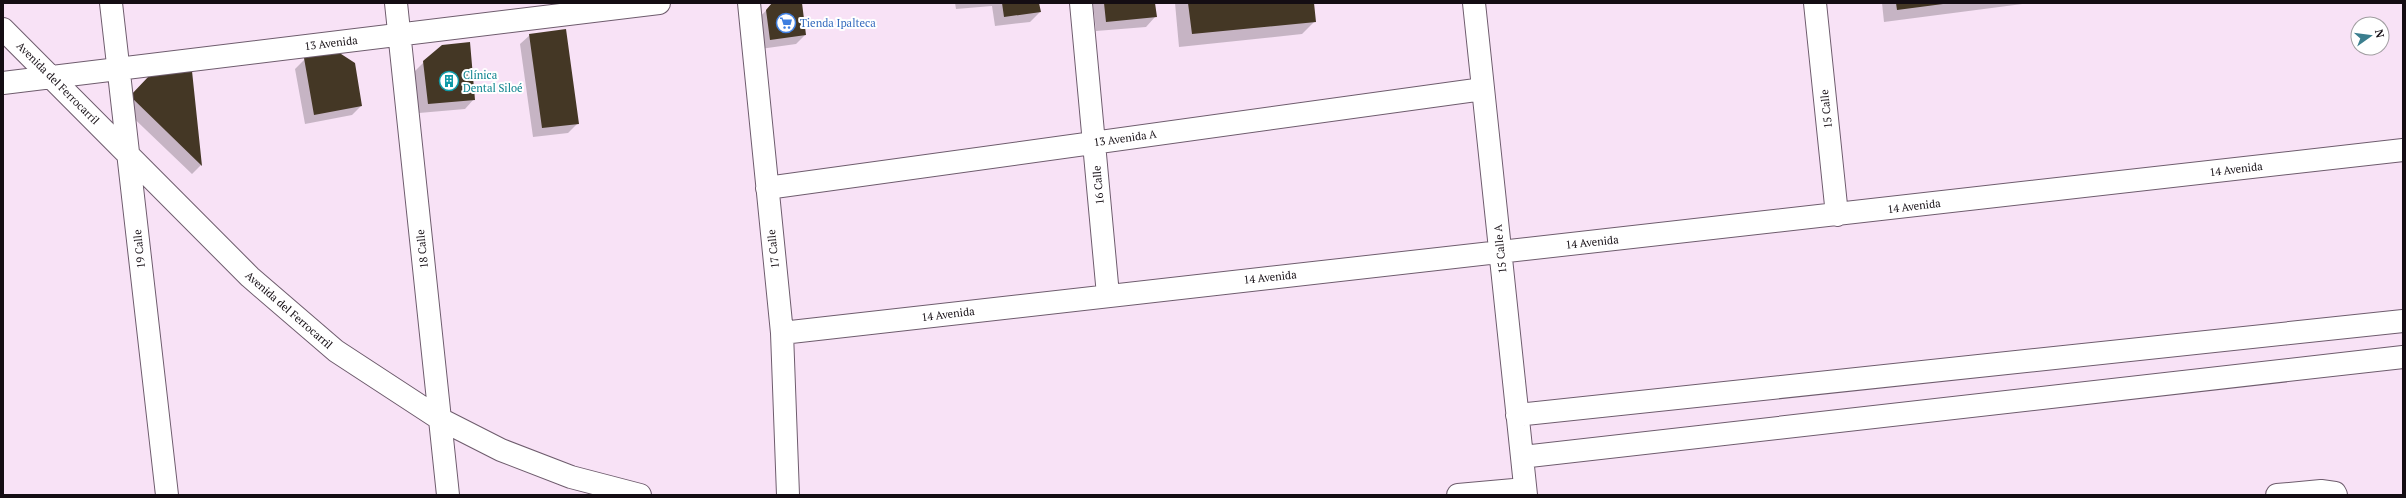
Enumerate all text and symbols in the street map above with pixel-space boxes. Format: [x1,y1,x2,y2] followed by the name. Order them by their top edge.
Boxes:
[775,12,797,34] supermarket icon: Tienda Ipalteca
[800,16,876,30] place label: Tienda Ipalteca
[2350,16,2390,56] north arrow
[2372,28,2388,40] text: N
[304,33,359,53] street label: 13 Avenida
[14,39,102,127] street label: Avenida del Ferrocarril
[463,68,523,95] place label: Clínica Dental Siloé
[438,70,460,92] building icon: Clínica Dental Siloé
[1817,88,1835,129] street label: 15 Calle
[1093,127,1158,149] street label: 13 Avenida A
[2209,159,2264,179] street label: 14 Avenida
[1089,164,1107,205] street label: 16 Calle
[1887,196,1942,216] street label: 14 Avenida
[1490,223,1510,274] street label: 15 Calle A
[130,228,148,269] street label: 19 Calle
[413,228,431,269] street label: 18 Calle
[764,228,782,269] street label: 17 Calle
[1565,232,1620,252] street label: 14 Avenida
[1243,267,1298,287] street label: 14 Avenida
[242,268,336,352] street label: Avenida del Ferrocarril
[921,304,976,324] street label: 14 Avenida

